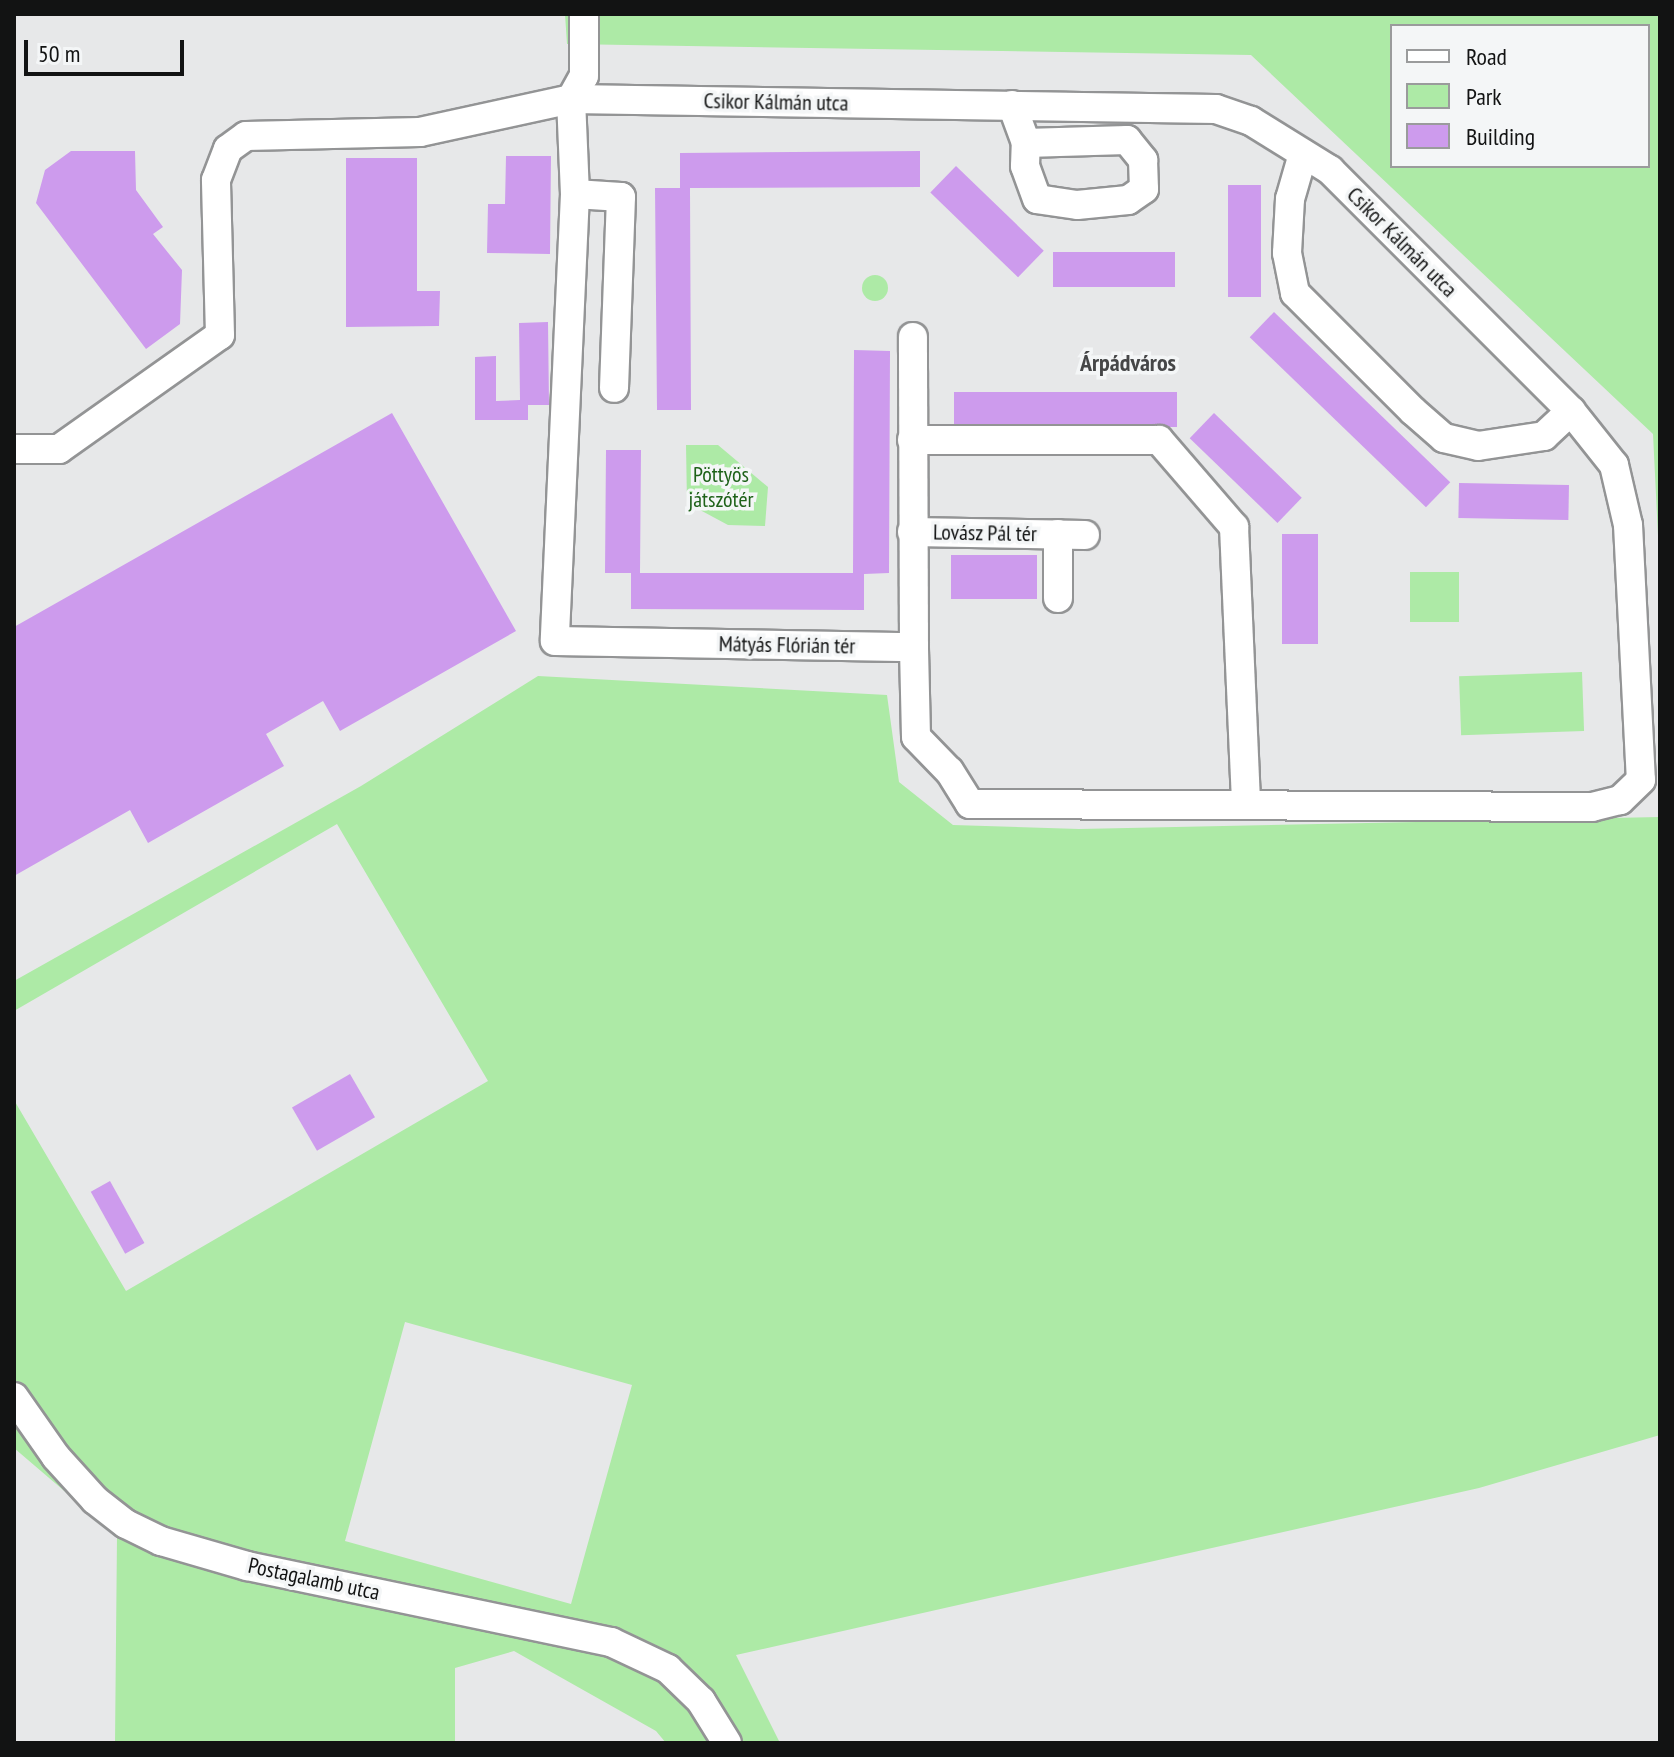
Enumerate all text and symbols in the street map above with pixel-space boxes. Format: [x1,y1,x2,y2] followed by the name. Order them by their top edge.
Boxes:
[28,24,188,74] scale bar
[1390,24,1650,168] legend
[38,38,80,69] text: 50 m
[1466,41,1507,72] text: Road
[1466,81,1502,112] text: Park
[703,88,849,116] street label: Csikor Kálmán utca
[1466,121,1535,152] text: Building
[1341,181,1463,303] street label: Csikor Kálmán utca
[1080,349,1176,377] district label: Árpádváros
[688,461,754,512] park label: Pöttyös játszótér
[933,519,1037,547] street label: Lovász Pál tér
[719,631,855,659] street label: Mátyás Flórián tér
[246,1552,382,1606] street label: Postagalamb utca

